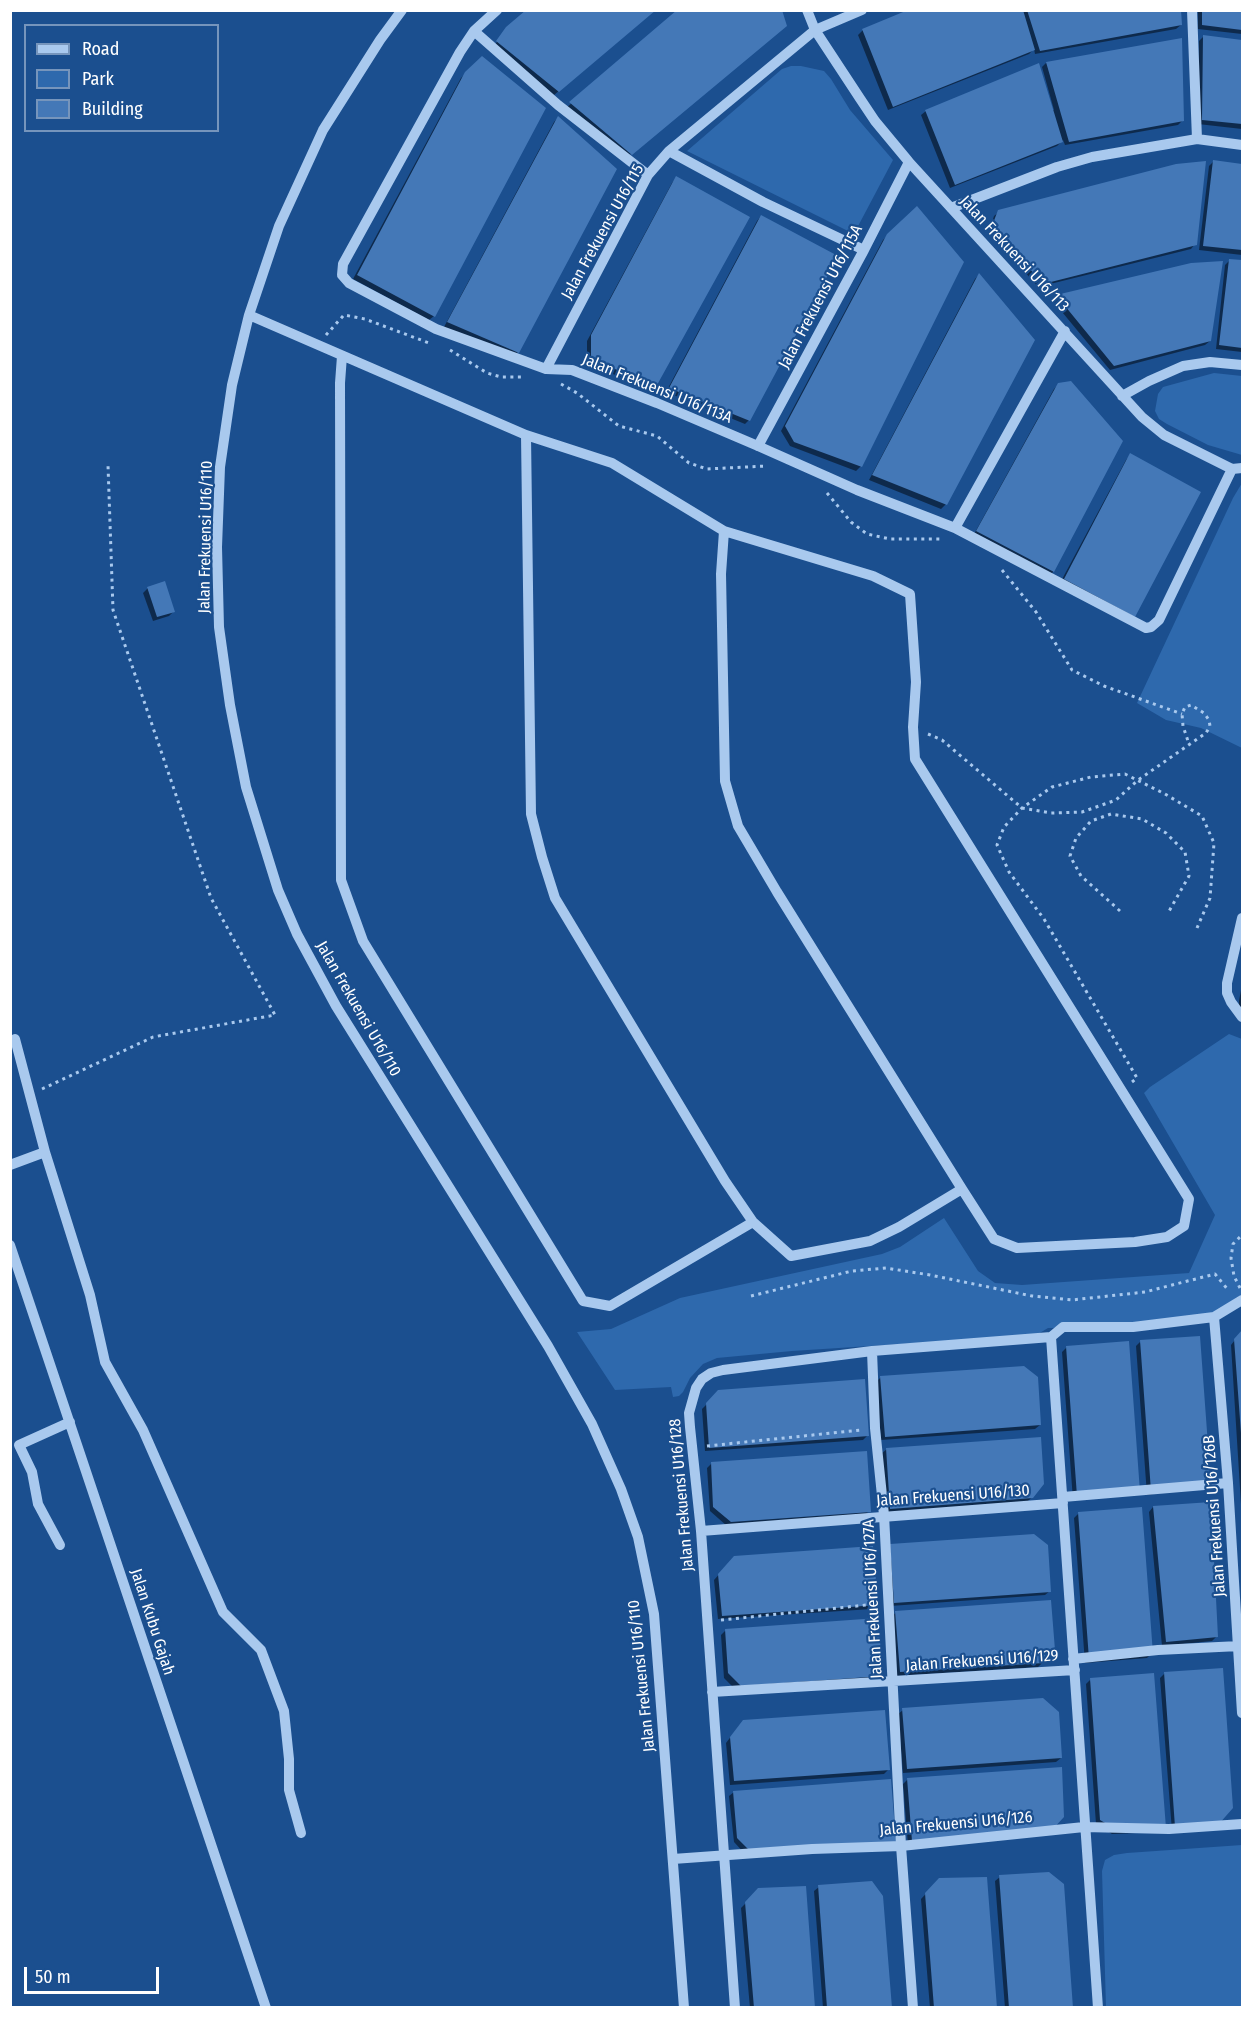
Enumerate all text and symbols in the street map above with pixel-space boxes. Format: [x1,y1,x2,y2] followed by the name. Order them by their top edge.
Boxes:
[24,24,219,132] legend
[82,38,119,60] text: Road
[82,68,114,90] text: Park
[82,98,143,120] text: Building
[558,161,648,303] street label: Jalan Frekuensi U16/115
[955,192,1073,316] street label: Jalan Frekuensi U16/113
[775,222,867,372] street label: Jalan Frekuensi U16/115A
[579,350,735,428] street label: Jalan Frekuensi U16/113A
[195,460,217,614] street label: Jalan Frekuensi U16/110
[311,938,405,1080] street label: Jalan Frekuensi U16/110
[666,1418,698,1572] street label: Jalan Frekuensi U16/128
[1200,1434,1230,1598] street label: Jalan Frekuensi U16/126B
[876,1481,1030,1511] street label: Jalan Frekuensi U16/130
[859,1519,887,1679] street label: Jalan Frekuensi U16/127A
[126,1566,178,1678] street label: Jalan Kubu Gajah
[624,1599,660,1753] street label: Jalan Frekuensi U16/110
[905,1646,1059,1676] street label: Jalan Frekuensi U16/129
[879,1808,1033,1840] street label: Jalan Frekuensi U16/126
[27,1955,162,1993] scale bar
[35,1966,71,1988] text: 50 m

